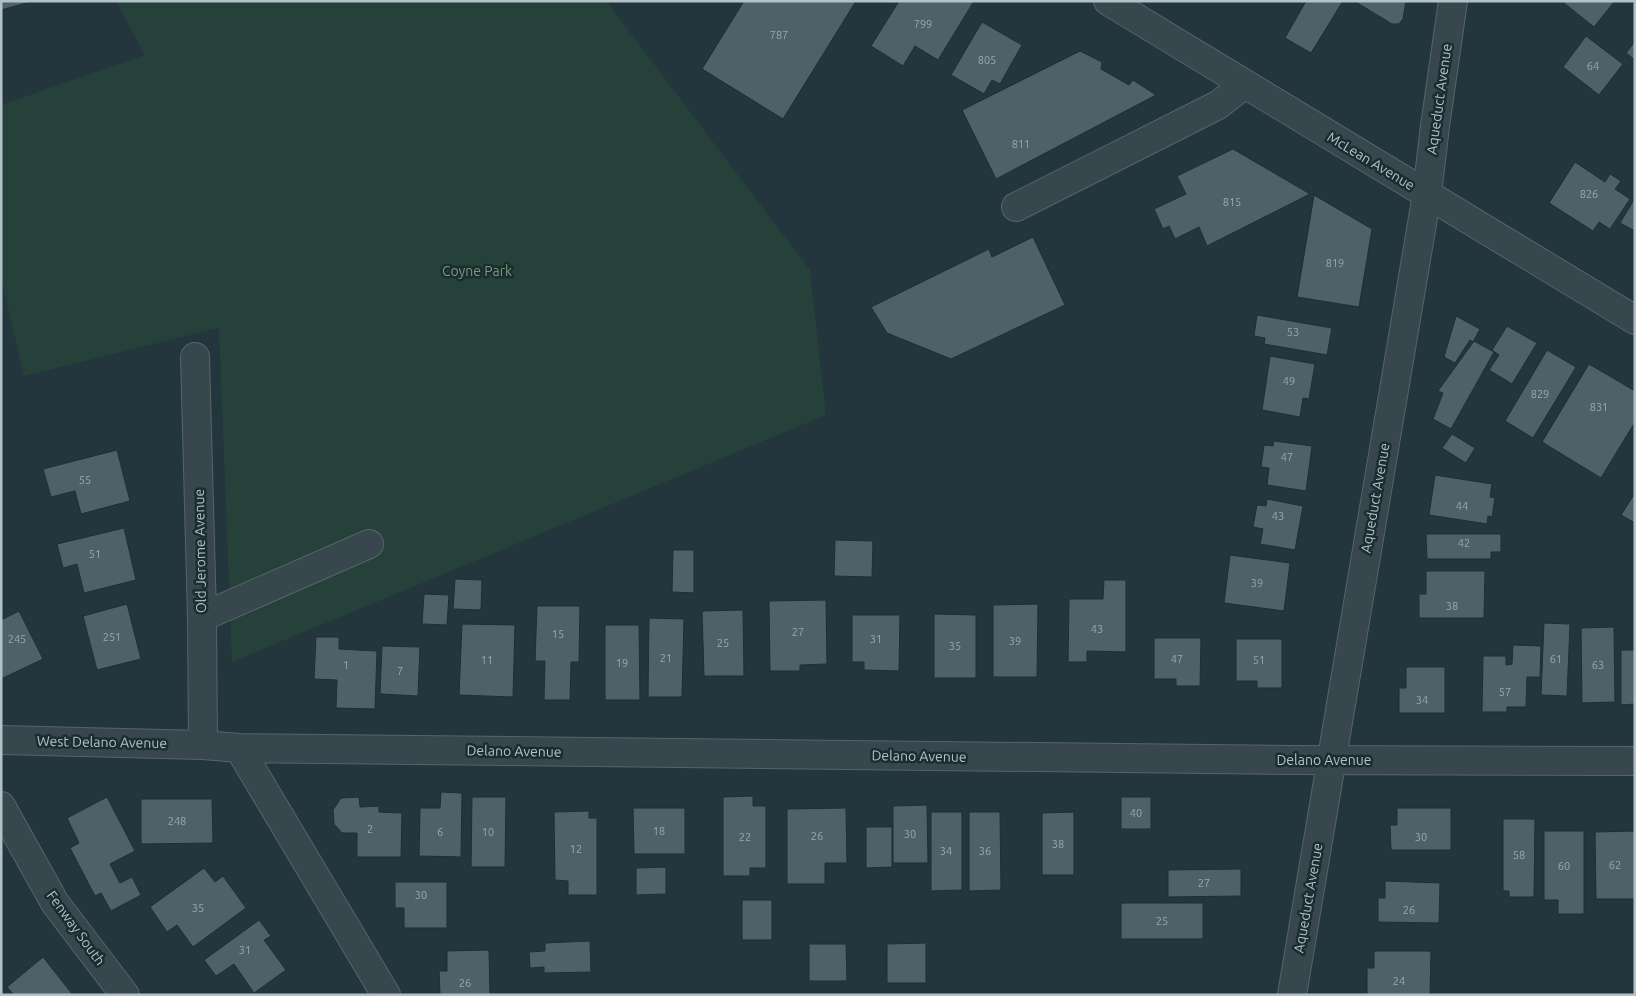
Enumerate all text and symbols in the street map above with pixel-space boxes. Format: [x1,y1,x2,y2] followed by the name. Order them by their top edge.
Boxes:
[914,18,932,30] house number: 799
[770,29,788,41] house number: 787
[1423,43,1455,155] street label: Aqueduct Avenue
[978,54,996,66] house number: 805
[1587,60,1599,72] house number: 64
[1324,129,1418,193] street label: McLean Avenue
[1012,138,1030,150] house number: 811
[1580,188,1598,200] house number: 826
[1223,196,1241,208] house number: 815
[1326,257,1344,269] house number: 819
[442,263,512,279] park label: Coyne Park
[1287,326,1299,338] house number: 53
[1283,375,1295,387] house number: 49
[1531,388,1549,400] house number: 829
[1590,401,1608,413] house number: 831
[1357,442,1393,554] street label: Aqueduct Avenue
[1281,451,1293,463] house number: 47
[79,474,91,486] house number: 55
[191,489,209,613] street label: Old Jerome Avenue
[1456,500,1468,512] house number: 44
[1272,510,1284,522] house number: 43
[1458,537,1470,549] house number: 42
[89,548,101,560] house number: 51
[1251,577,1263,589] house number: 39
[1446,600,1458,612] house number: 38
[1091,623,1103,635] house number: 43
[792,626,804,638] house number: 27
[552,628,564,640] house number: 15
[103,631,121,643] house number: 251
[8,633,26,645] house number: 245
[870,633,882,645] house number: 31
[1009,635,1021,647] house number: 39
[717,637,729,649] house number: 25
[949,640,961,652] house number: 35
[660,652,672,664] house number: 21
[1171,653,1183,665] house number: 47
[1550,653,1562,665] house number: 61
[481,654,493,666] house number: 11
[1253,654,1265,666] house number: 51
[616,657,628,669] house number: 19
[343,659,349,671] house number: 1
[1592,659,1604,671] house number: 63
[397,665,403,677] house number: 7
[1499,686,1511,698] house number: 57
[1416,694,1428,706] house number: 34
[37,733,167,751] street label: West Delano Avenue
[466,742,562,760] street label: Delano Avenue
[871,747,967,765] street label: Delano Avenue
[1276,752,1372,768] street label: Delano Avenue
[1130,807,1142,819] house number: 40
[168,815,186,827] house number: 248
[367,823,373,835] house number: 2
[653,825,665,837] house number: 18
[437,826,443,838] house number: 6
[482,826,494,838] house number: 10
[904,828,916,840] house number: 30
[811,830,823,842] house number: 26
[739,831,751,843] house number: 22
[1415,831,1427,843] house number: 30
[1052,838,1064,850] house number: 38
[1290,842,1326,954] street label: Aqueduct Avenue
[570,843,582,855] house number: 12
[940,845,952,857] house number: 34
[979,845,991,857] house number: 36
[1513,849,1525,861] house number: 58
[1609,859,1621,871] house number: 62
[1558,860,1570,872] house number: 60
[1198,877,1210,889] house number: 27
[44,888,108,968] street label: Fenway South
[415,889,427,901] house number: 30
[192,902,204,914] house number: 35
[1403,904,1415,916] house number: 26
[1156,915,1168,927] house number: 25
[239,944,251,956] house number: 31
[1393,975,1405,987] house number: 24
[459,977,471,989] house number: 26

